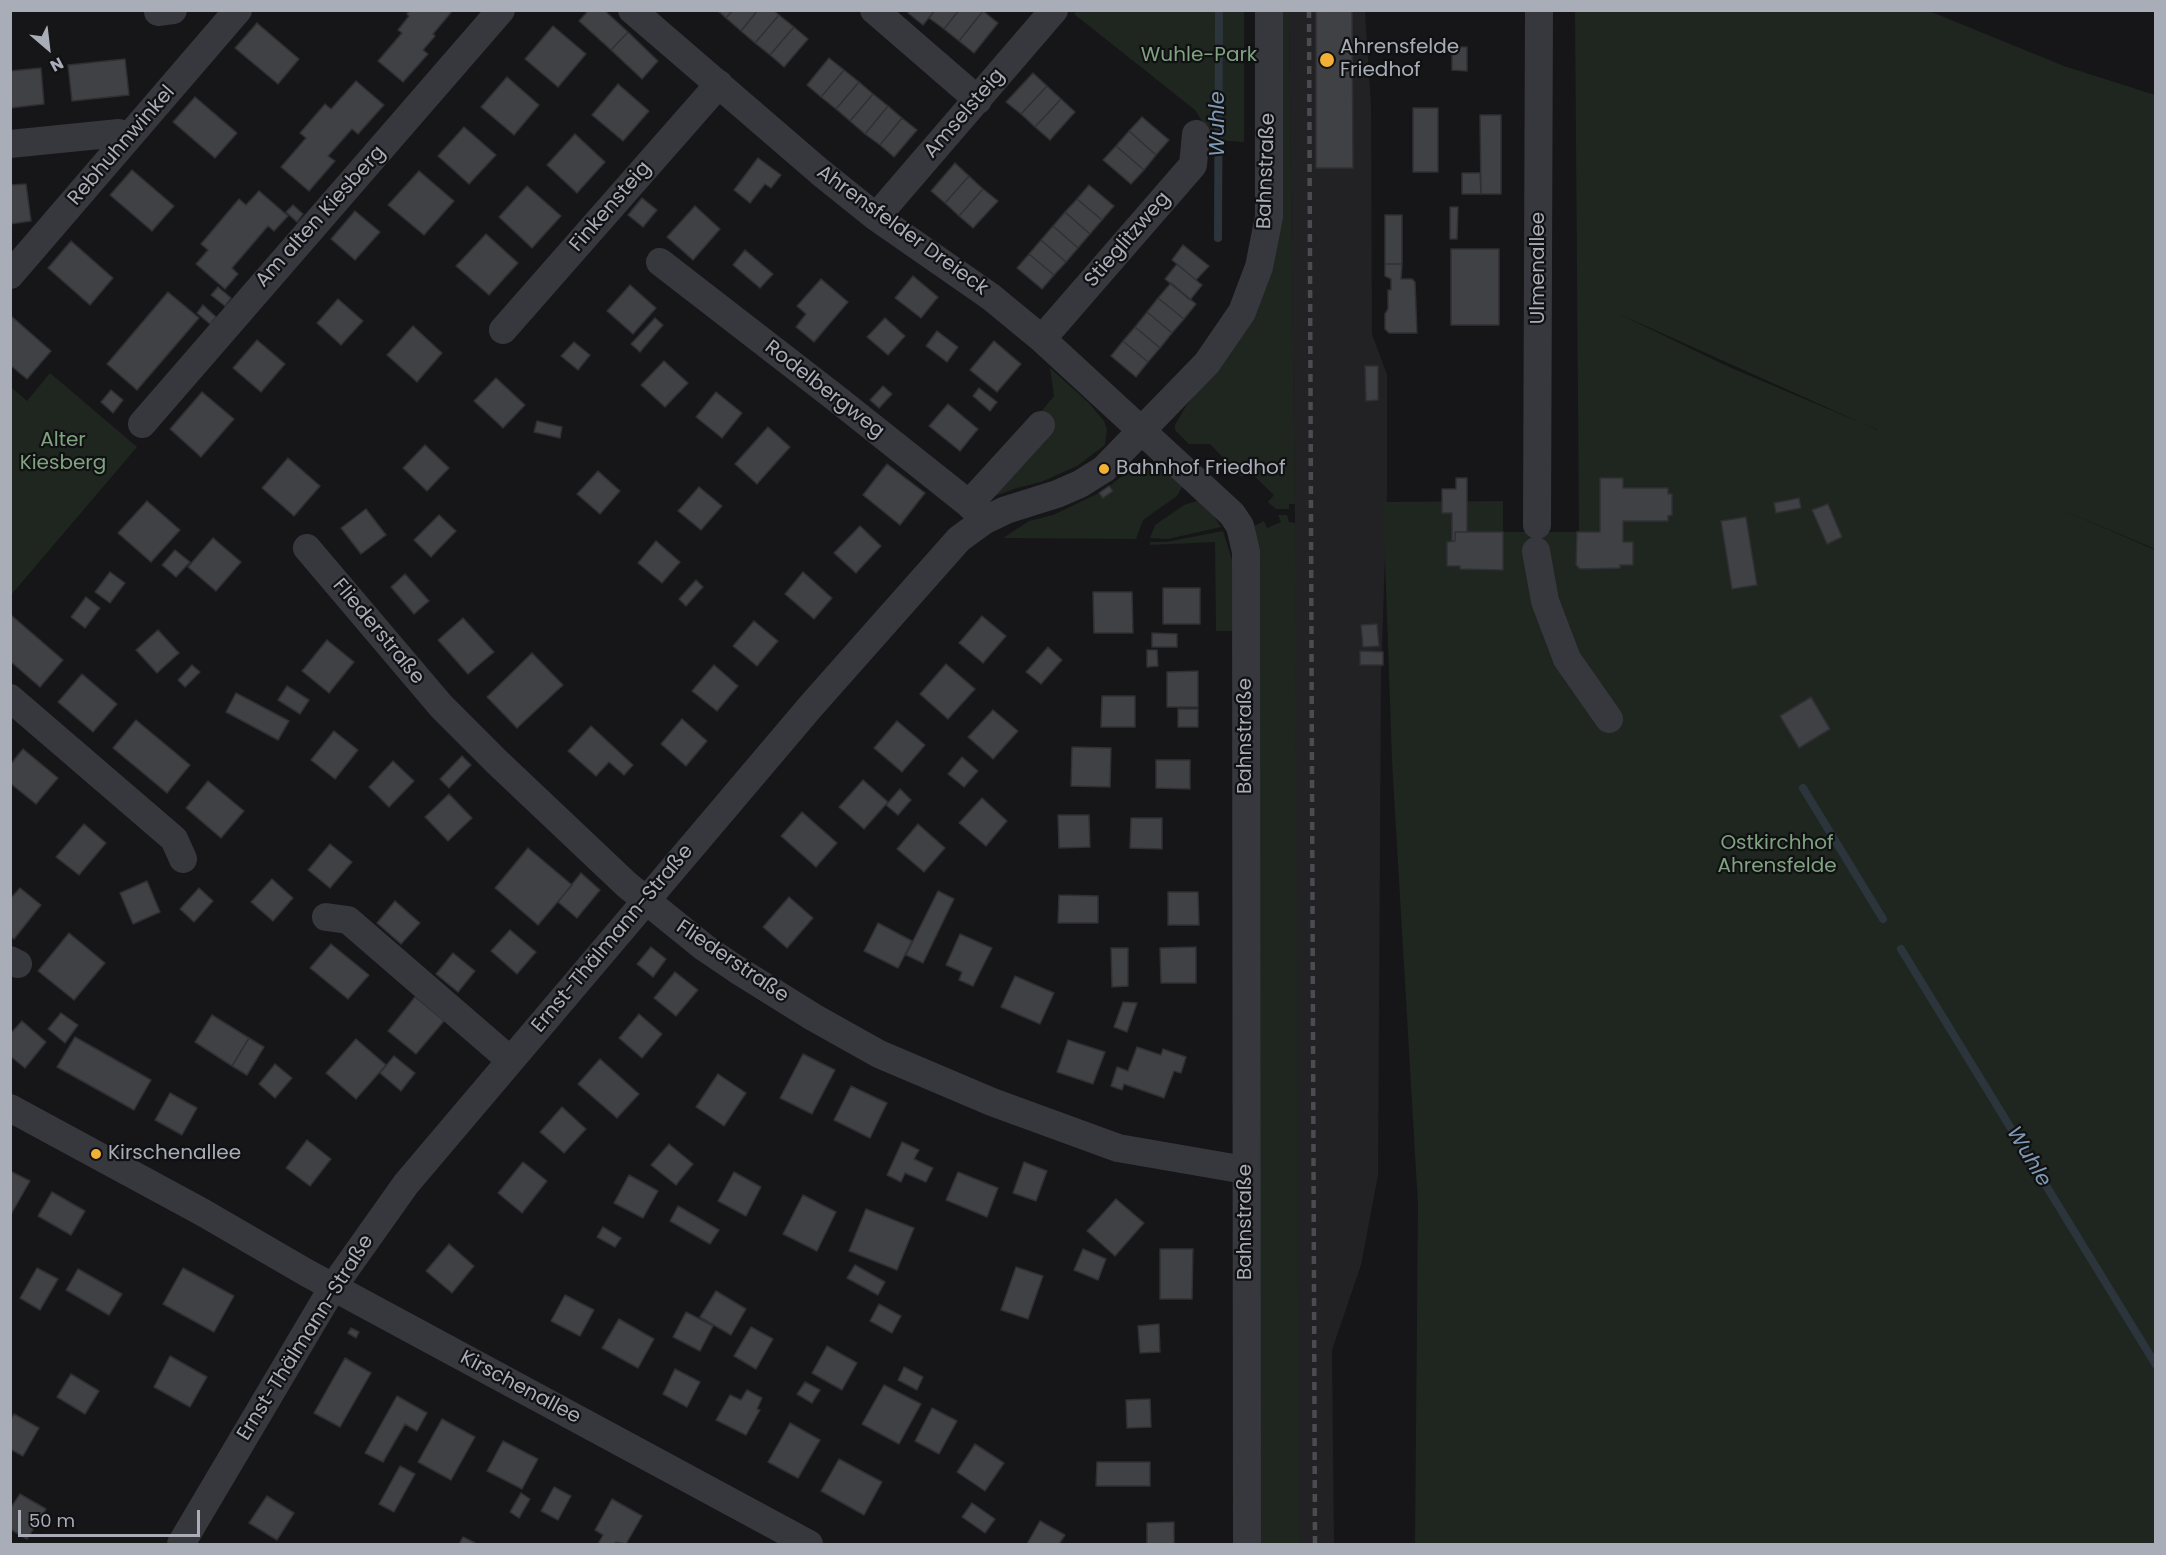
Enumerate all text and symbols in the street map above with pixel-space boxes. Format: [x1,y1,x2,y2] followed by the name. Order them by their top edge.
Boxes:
[18,18,78,78] north arrow
[1340,36,1459,83] place label: Ahrensfelde Friedhof
[1141,44,1257,68] park label: Wuhle-Park
[46,51,67,77] text: N
[1318,51,1336,69] marker: Ahrensfelde Friedhof
[920,64,1010,164] street label: Amselsteig
[63,81,181,211] street label: Rebhuhnwinkel
[1206,91,1232,157] water label: Wuhle
[1253,113,1281,229] street label: Bahnstraße
[251,141,391,293] street label: Am alten Kiesberg
[565,157,657,257] street label: Finkensteig
[812,161,992,301] street label: Ahrensfelder Dreieck
[1080,187,1176,293] street label: Stieglitzweg
[1527,212,1551,324] street label: Ulmenallee
[759,336,889,444] street label: Rodelbergweg
[20,429,106,476] park label: Alter Kiesberg
[1116,457,1285,481] place label: Bahnhof Friedhof
[1097,462,1111,476] marker: Bahnhof Friedhof
[327,574,429,690] street label: Fliederstraße
[1234,678,1258,794] street label: Bahnstraße
[1717,832,1837,879] park label: Ostkirchhof Ahrensfelde
[527,840,699,1038] street label: Ernst-Thälmann-Straße
[671,916,793,1008] street label: Fliederstraße
[2000,1122,2056,1192] water label: Wuhle
[108,1142,241,1166] place label: Kirschenallee
[89,1147,103,1161] marker: Kirschenallee
[1234,1164,1258,1280] street label: Bahnstraße
[233,1231,379,1445] street label: Ernst-Thälmann-Straße
[456,1346,584,1430] street label: Kirschenallee
[21,1498,202,1536] scale bar
[29,1508,75,1533] text: 50 m

